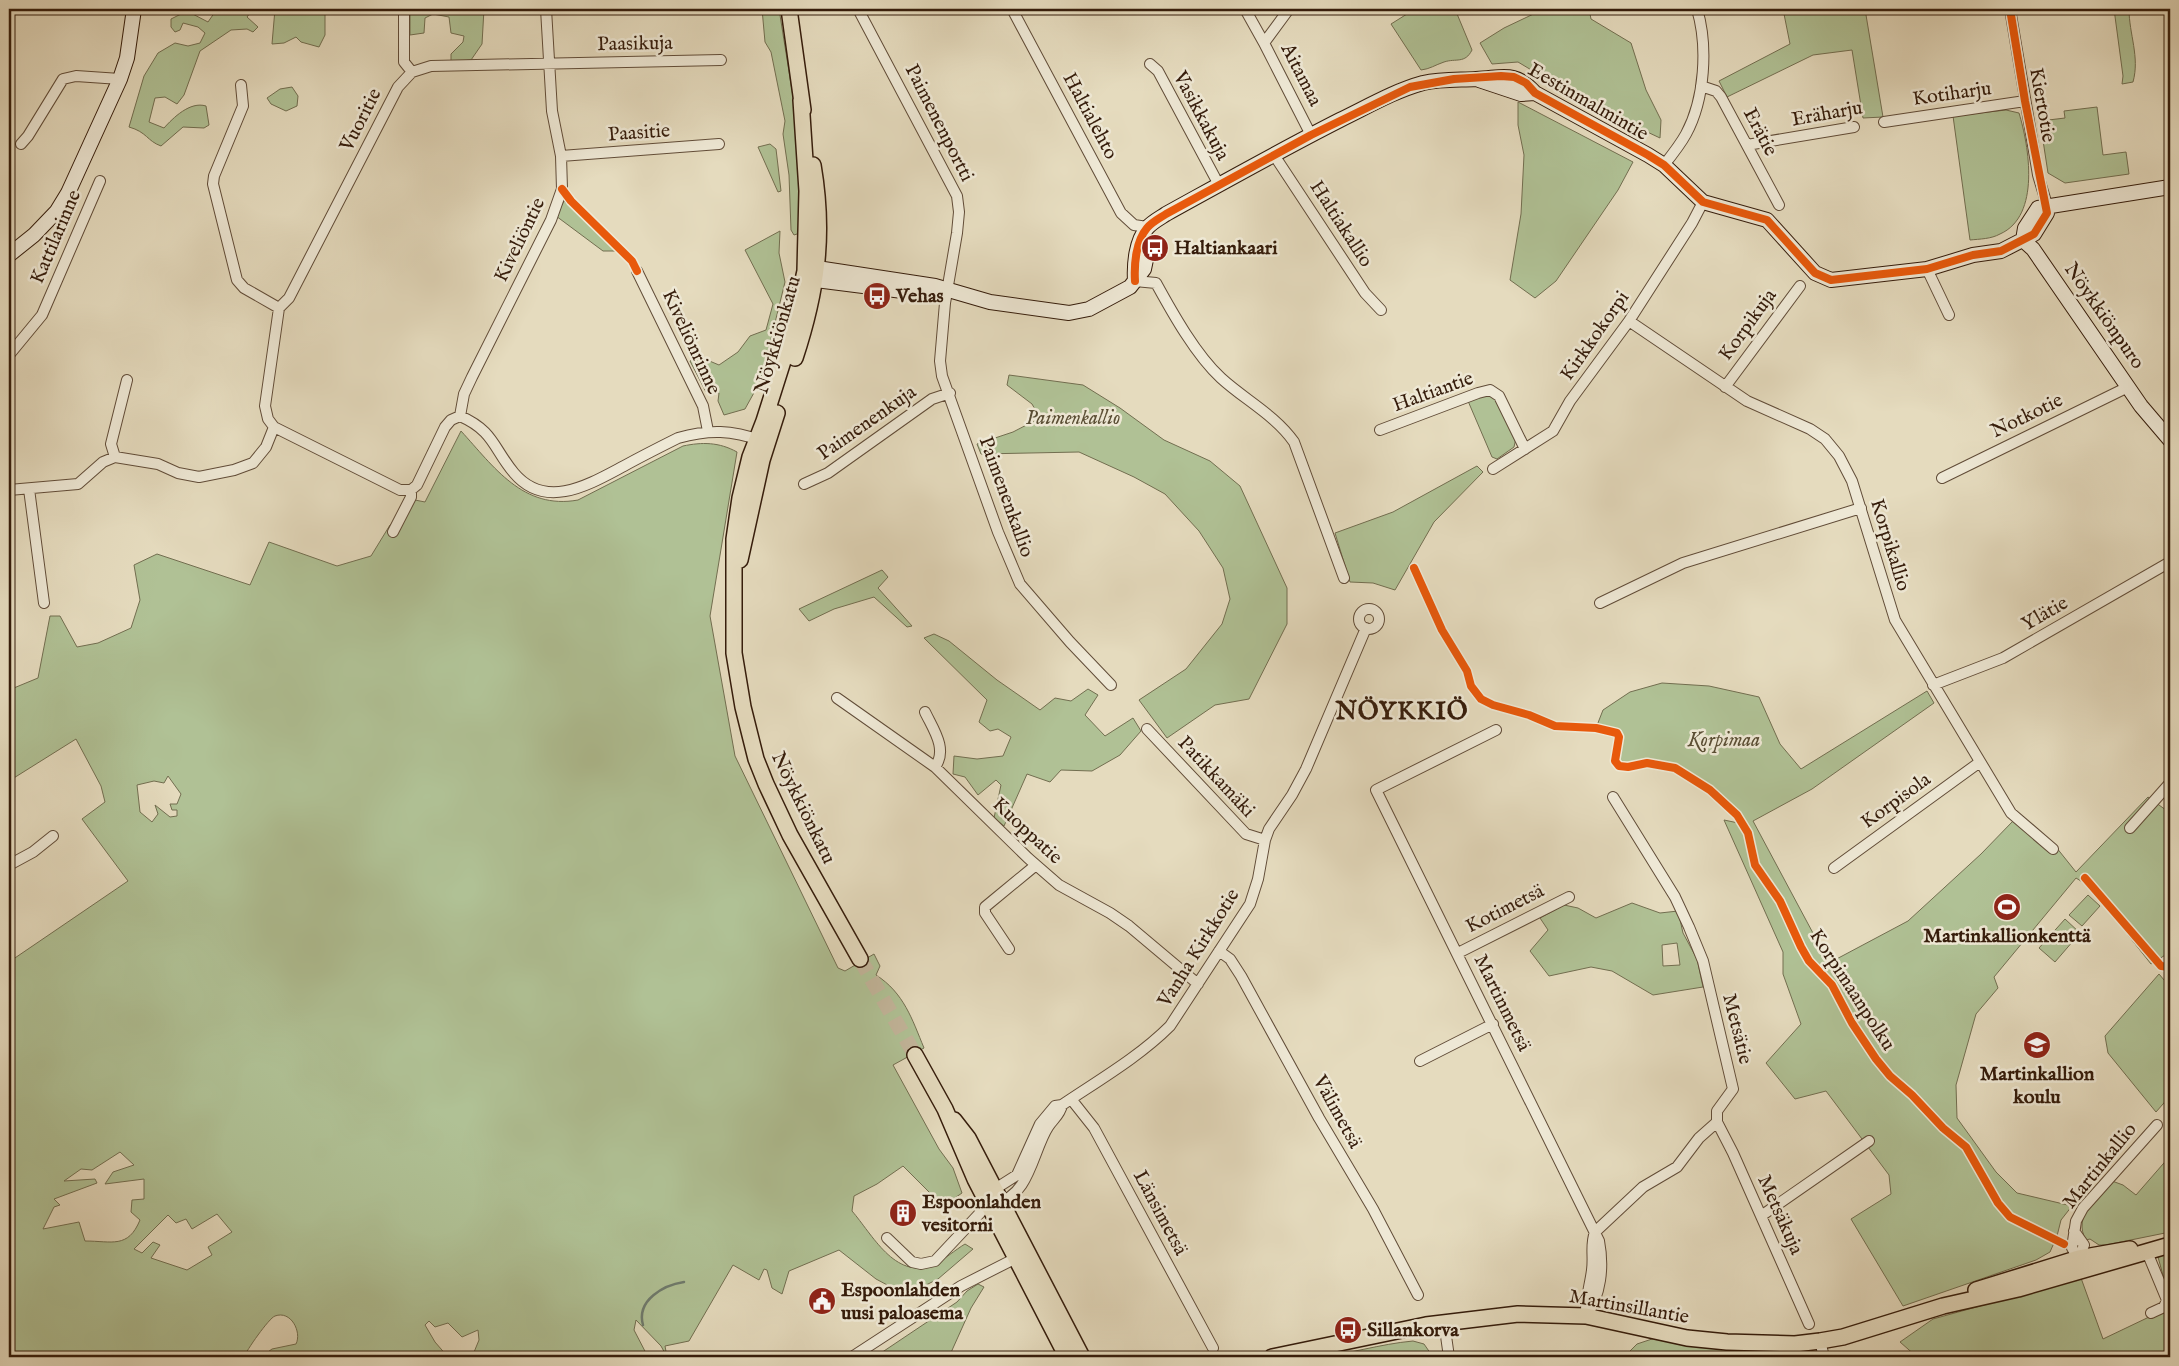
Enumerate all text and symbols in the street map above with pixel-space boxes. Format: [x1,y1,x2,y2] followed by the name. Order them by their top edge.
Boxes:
[597,31,673,57] street label: Paasikuja
[1274,39,1328,111] street label: Aitamaa
[1523,57,1653,147] street label: Eestinmalmintie
[899,60,979,186] street label: Paimenenportti
[1167,66,1235,165] street label: Vasikkakuja
[2023,66,2061,144] street label: Kiertotie
[1057,68,1123,164] street label: Haltialehto
[1911,76,1993,112] street label: Kotiharju
[334,84,387,157] street label: Vuoritie
[1790,95,1864,133] street label: Eräharju
[1737,104,1783,160] street label: Erätie
[607,118,671,148] street label: Paasitie
[1304,176,1378,272] street label: Haltiakallio
[25,186,87,288] street label: Kattilarinne
[489,194,551,286] street label: Kiveliöntie
[1140,233,1170,263] bus stop icon: Haltiankaari
[1174,236,1278,261] place label: Haltiankaari
[2058,258,2150,374] street label: Nöykkiönpuro
[749,273,807,397] street label: Nöykkiönkatu
[862,281,892,311] bus stop icon: Vehas
[895,284,944,309] place label: Vehas
[1713,284,1783,366] street label: Korpikuja
[656,286,726,398] street label: Kiveliönrinne
[1555,286,1635,386] street label: Kirkkokorpi
[1389,366,1477,418] street label: Haltiantie
[813,380,922,466] street label: Paimenenkuja
[1987,388,2067,444] street label: Notkotie
[1026,406,1120,431] park label: Paimenkallio
[973,433,1040,561] street label: Paimenenkallio
[1864,496,1916,594] street label: Korpikallio
[2017,591,2073,637] street label: Ylätie
[1334,696,1469,728] district label: NÖYKKIÖ
[1687,728,1760,753] park label: Korpimaa
[1172,731,1260,823] street label: Patikkamäki
[765,748,841,868] street label: Nöykkiönkatu
[1856,767,1936,835] street label: Korpisola
[987,792,1067,870] street label: Kuoppatie
[1462,879,1549,939] street label: Kotimetsä
[1152,884,1245,1013] street label: Vanha Kirkkotie
[1992,892,2022,922] sports icon: Martinkallionkenttä
[1803,924,1901,1056] street label: Korpimaanpolku
[1923,924,2091,949] place label: Martinkallionkenttä
[1468,950,1536,1056] street label: Martinmetsä
[1716,991,1758,1067] street label: Metsätie
[2022,1030,2052,1060] school or university icon: Martinkallion koulu
[1980,1062,2095,1110] place label: Martinkallion koulu
[1306,1070,1367,1153] street label: Välimetsä
[2058,1118,2143,1214] street label: Martinkallio
[1127,1166,1193,1260] street label: Länsimetsä
[1751,1171,1809,1259] street label: Metsäkuja
[921,1190,1041,1238] place label: Espoonlahden vesitorni
[888,1198,918,1228] building icon: Espoonlahden vesitorni
[841,1278,963,1326] place label: Espoonlahden uusi paloasema
[1567,1284,1691,1330] street label: Martinsillantie
[807,1286,837,1316] public building icon: Espoonlahden uusi paloasema
[1333,1315,1363,1345] bus stop icon: Sillankorva
[1367,1318,1459,1343] place label: Sillankorva

